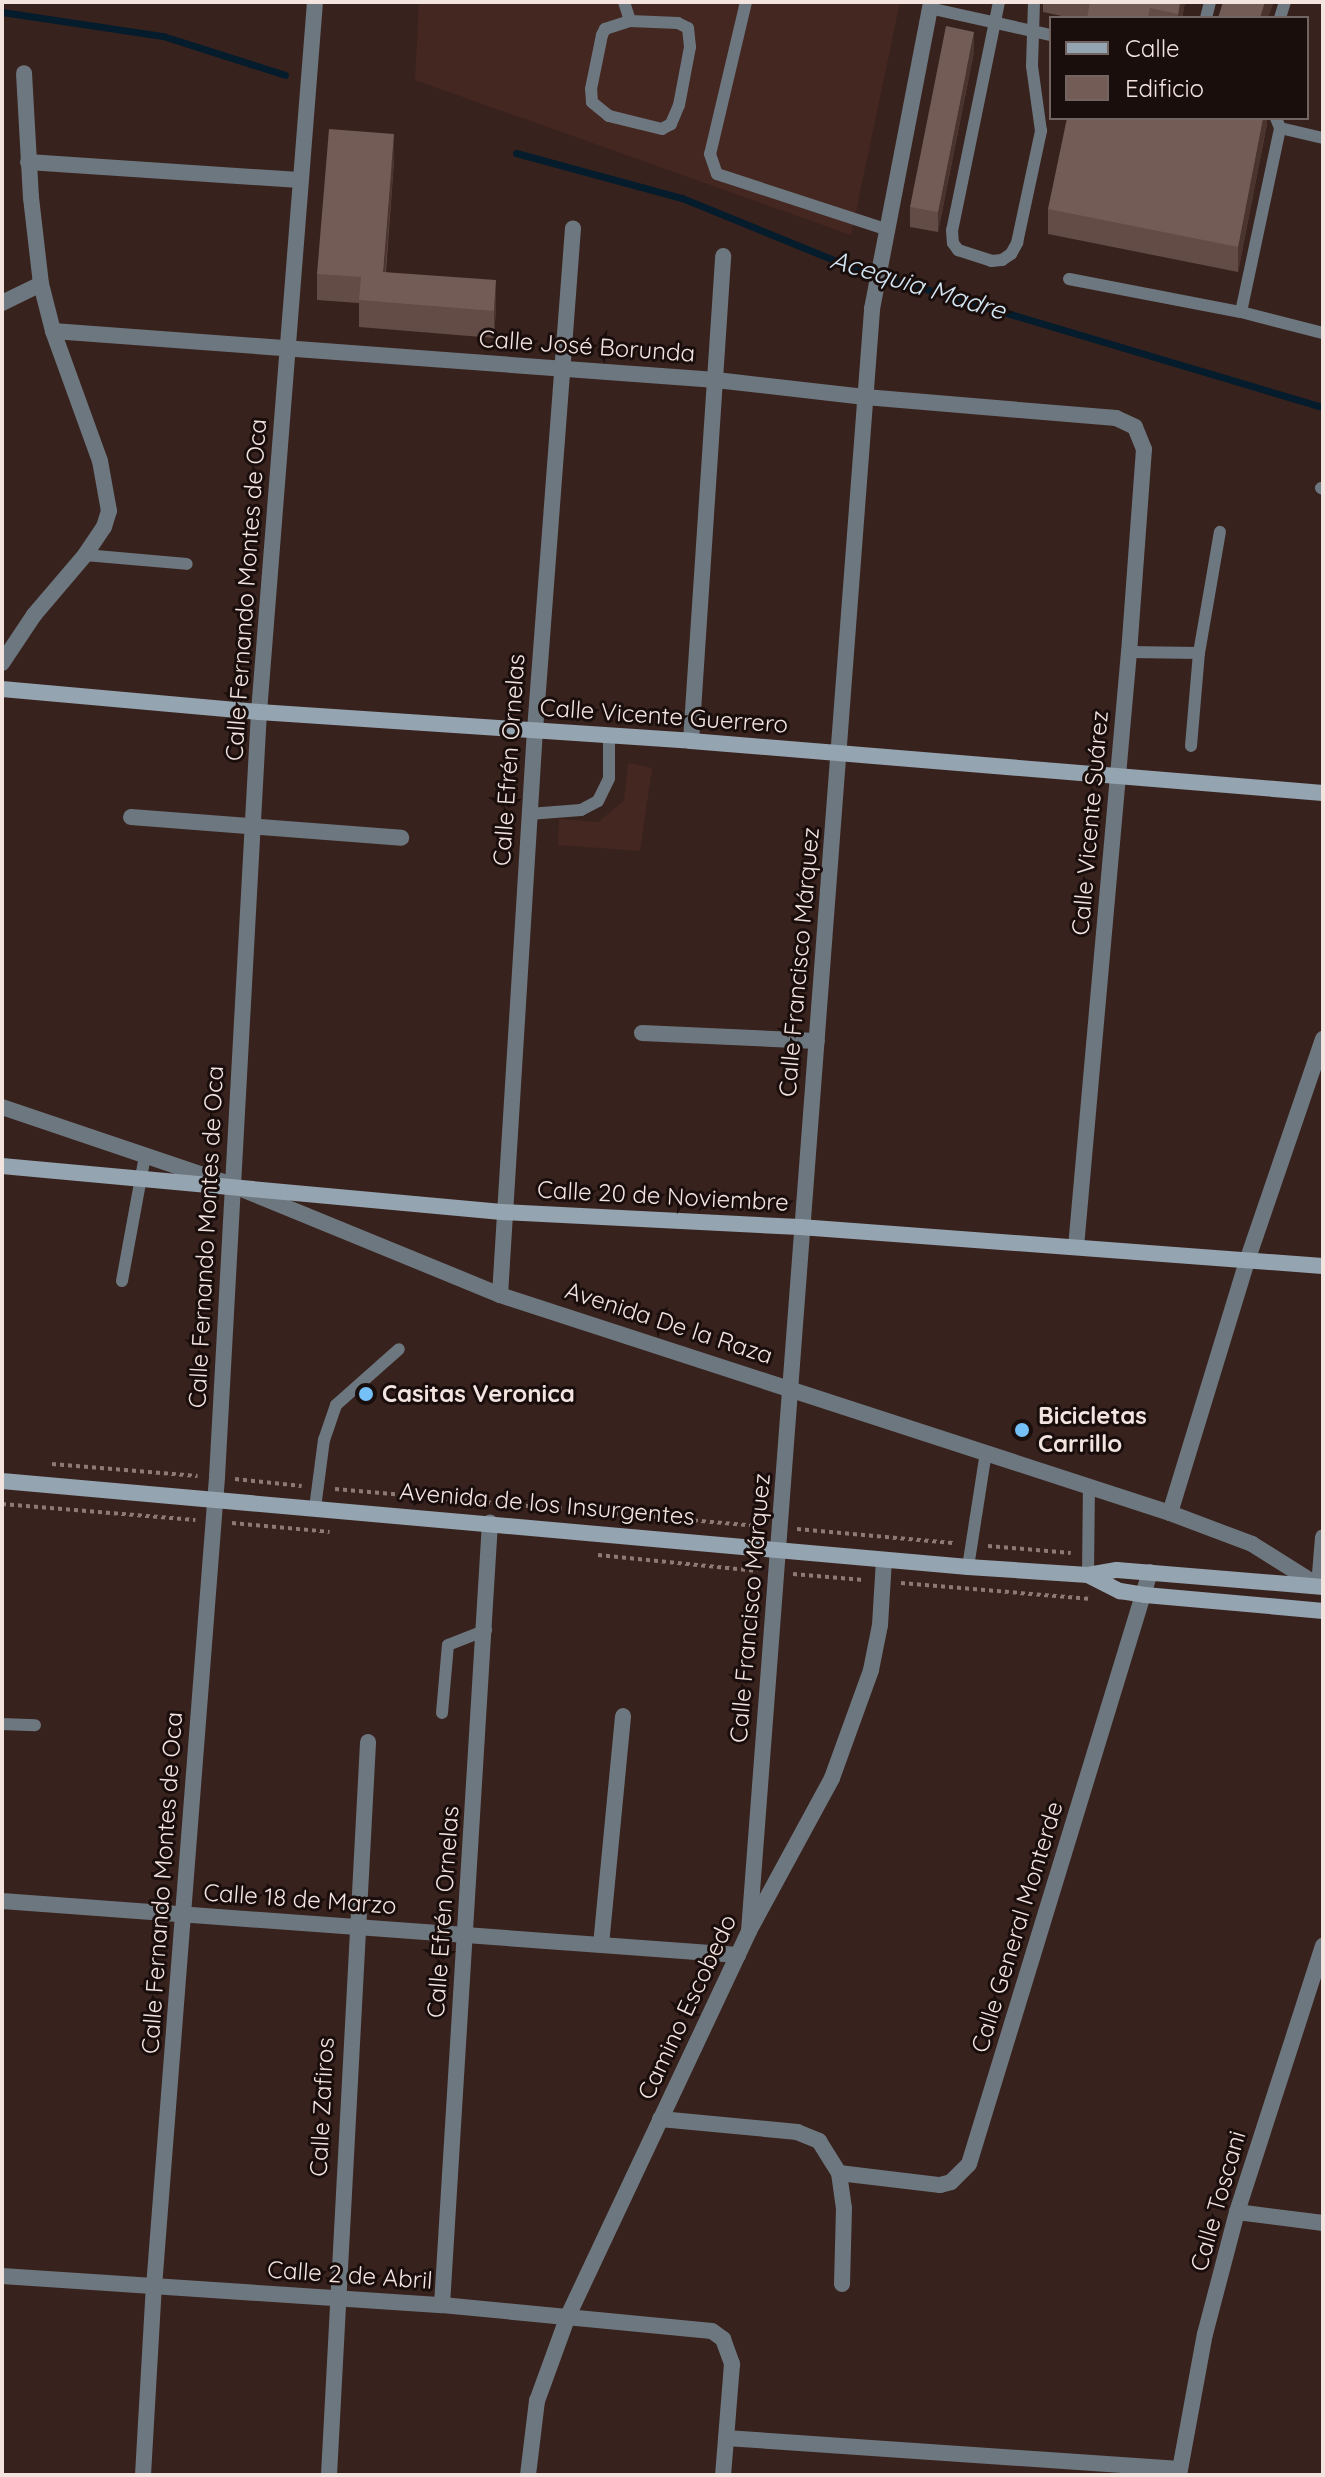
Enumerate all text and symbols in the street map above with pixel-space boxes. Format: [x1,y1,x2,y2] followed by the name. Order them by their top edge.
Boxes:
[1049,16,1309,120] legend
[1125,33,1180,63] text: Calle
[1125,73,1204,103] text: Edificio
[827,244,1009,326] water label: Acequia Madre
[478,324,696,368] street label: Calle José Borunda
[220,418,272,762] street label: Calle Fernando Montes de Oca
[487,653,531,867] street label: Calle Efrén Ornelas
[539,693,789,739] street label: Calle Vicente Guerrero
[1066,709,1114,937] street label: Calle Vicente Suárez
[773,826,825,1098] street label: Calle Francisco Márquez
[183,1065,229,1409] street label: Calle Fernando Montes de Oca
[536,1175,790,1217] street label: Calle 20 de Noviembre
[562,1276,776,1370] street label: Avenida De la Raza
[382,1380,575,1408] place label: Casitas Veronica
[357,1385,375,1403] marker: Casitas Veronica
[1038,1402,1147,1458] place label: Bicicletas Carrillo
[1013,1421,1031,1439] marker: Bicicletas Carrillo
[724,1472,776,1744] street label: Calle Francisco Márquez
[398,1477,696,1531] street label: Avenida de los Insurgentes
[136,1711,188,2055] street label: Calle Fernando Montes de Oca
[965,1798,1069,2056] street label: Calle General Monterde
[421,1805,465,2019] street label: Calle Efrén Ornelas
[202,1878,398,1920] street label: Calle 18 de Marzo
[631,1910,743,2104] street label: Camino Escobedo
[304,2037,340,2177] street label: Calle Zafiros
[1184,2128,1252,2274] street label: Calle Toscani
[266,2255,434,2295] street label: Calle 2 de Abril

